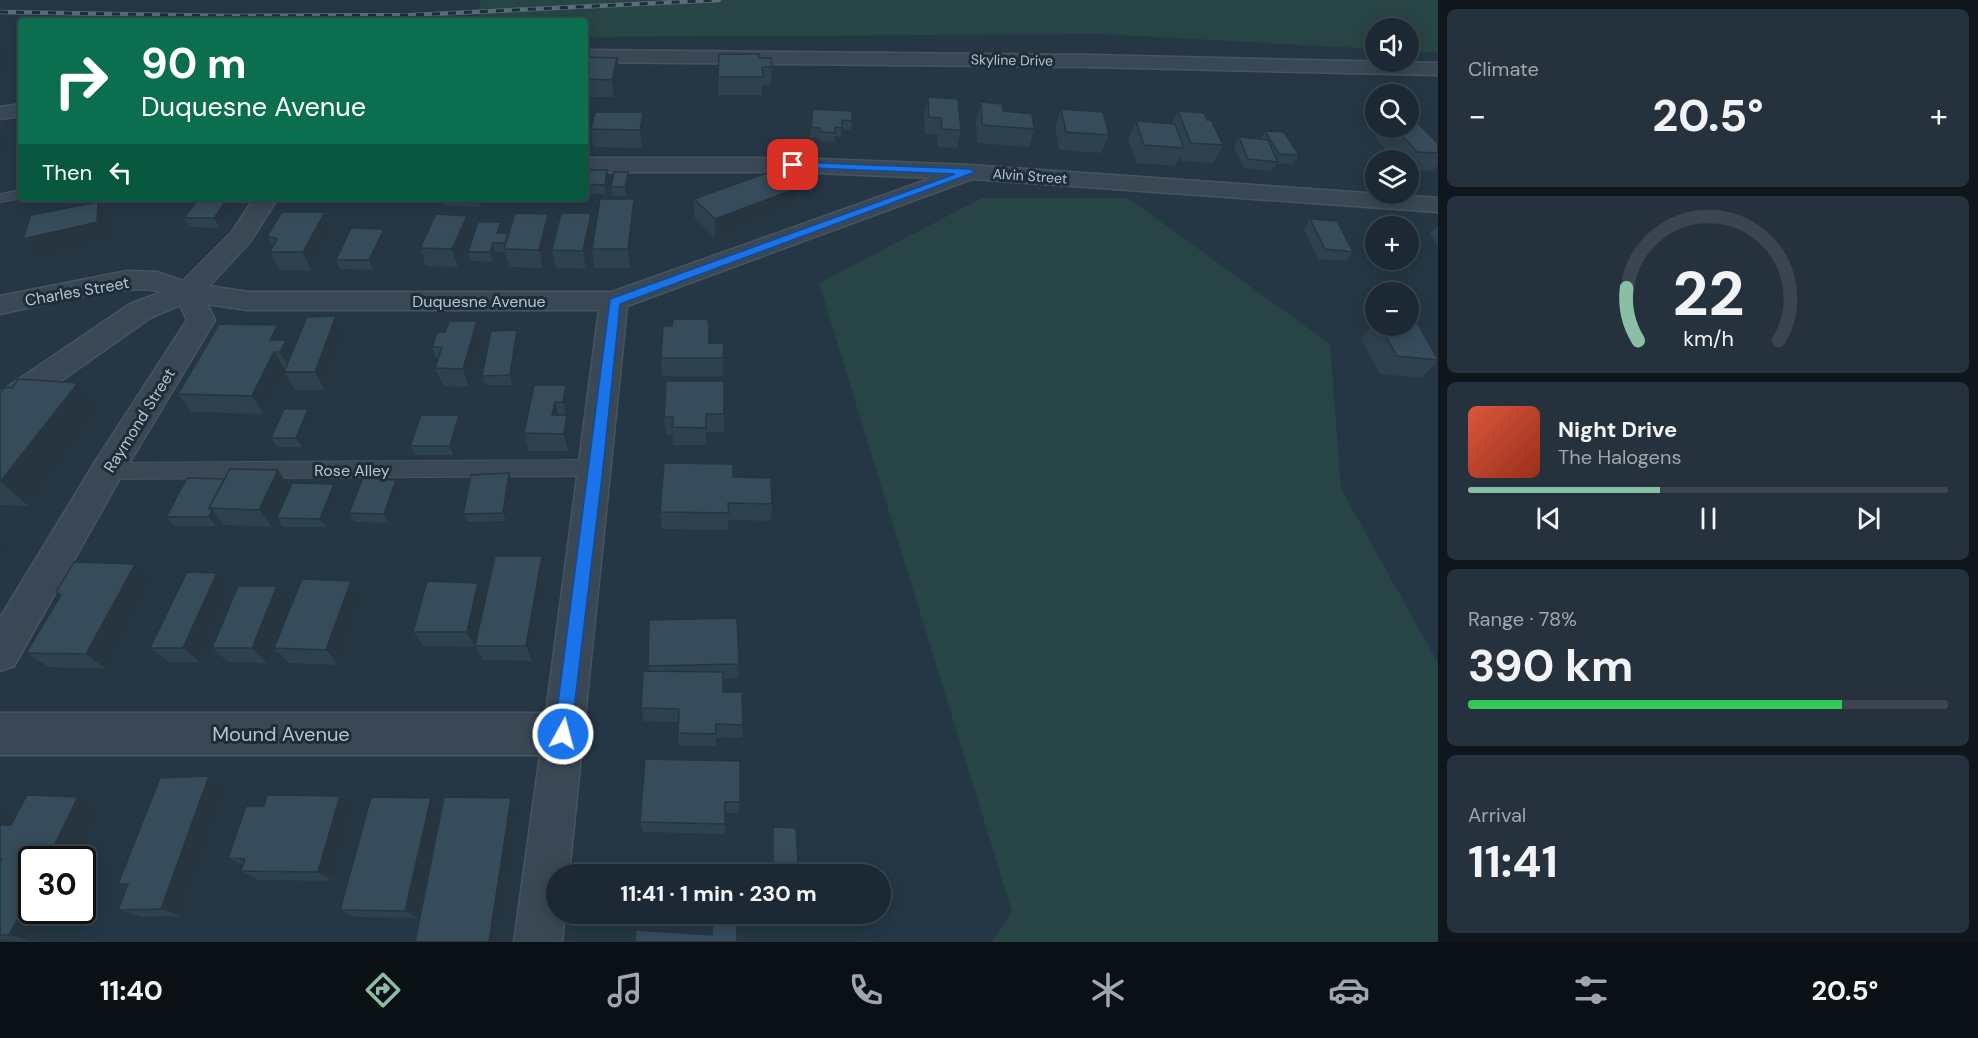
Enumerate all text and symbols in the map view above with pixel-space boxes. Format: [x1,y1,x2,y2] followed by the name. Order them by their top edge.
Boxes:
[1365,18,1419,336] map controls
[1365,18,1419,72] button: sound
[141,36,247,91] text: 90 m
[42,42,120,120] icon: right
[971,50,1053,70] street label: Skyline Drive
[1468,56,1539,82] text: Climate
[1365,84,1419,138] button: search
[1652,86,1764,145] text: 20.5°
[141,89,366,124] text: Duquesne Avenue
[1468,94,1486,137] text: −
[1930,94,1948,137] text: +
[767,139,818,190] pin
[776,148,809,181] icon: arrive
[1365,150,1419,204] button: layers
[104,156,137,189] icon: left
[42,158,92,187] text: Then
[992,164,1068,188] street label: Alvin Street
[1365,216,1419,270] button: +
[1672,254,1744,335] text: 22
[23,272,131,311] street label: Charles Street
[1365,282,1419,336] button: −
[412,291,546,312] street label: Duquesne Avenue
[1683,326,1733,354] text: km/h
[99,364,180,476] street label: Raymond Street
[1558,415,1677,444] text: Night Drive
[1558,444,1681,470] text: The Halogens
[314,460,390,481] street label: Rose Alley
[1532,502,1565,535] icon: previous
[1692,502,1725,535] icon: pause
[1852,502,1885,535] icon: next
[1468,606,1577,632] text: Range · 78%
[1468,636,1633,695] text: 390 km
[531,702,595,766] position arrow
[212,721,350,747] street label: Mound Avenue
[1468,802,1526,828] text: Arrival
[1468,832,1558,891] text: 11:41
[18,846,96,924] speed limit sign: 30
[620,879,817,908] text: 11:41 · 1 min · 230 m
[362,969,404,1011] icon: directions
[604,969,646,1011] icon: music
[845,969,887,1011] icon: phone
[1087,969,1129,1011] icon: climate
[1328,969,1370,1011] icon: car
[1570,969,1612,1011] icon: filters
[100,973,163,1008] text: 11:40
[1811,973,1878,1008] text: 20.5°

